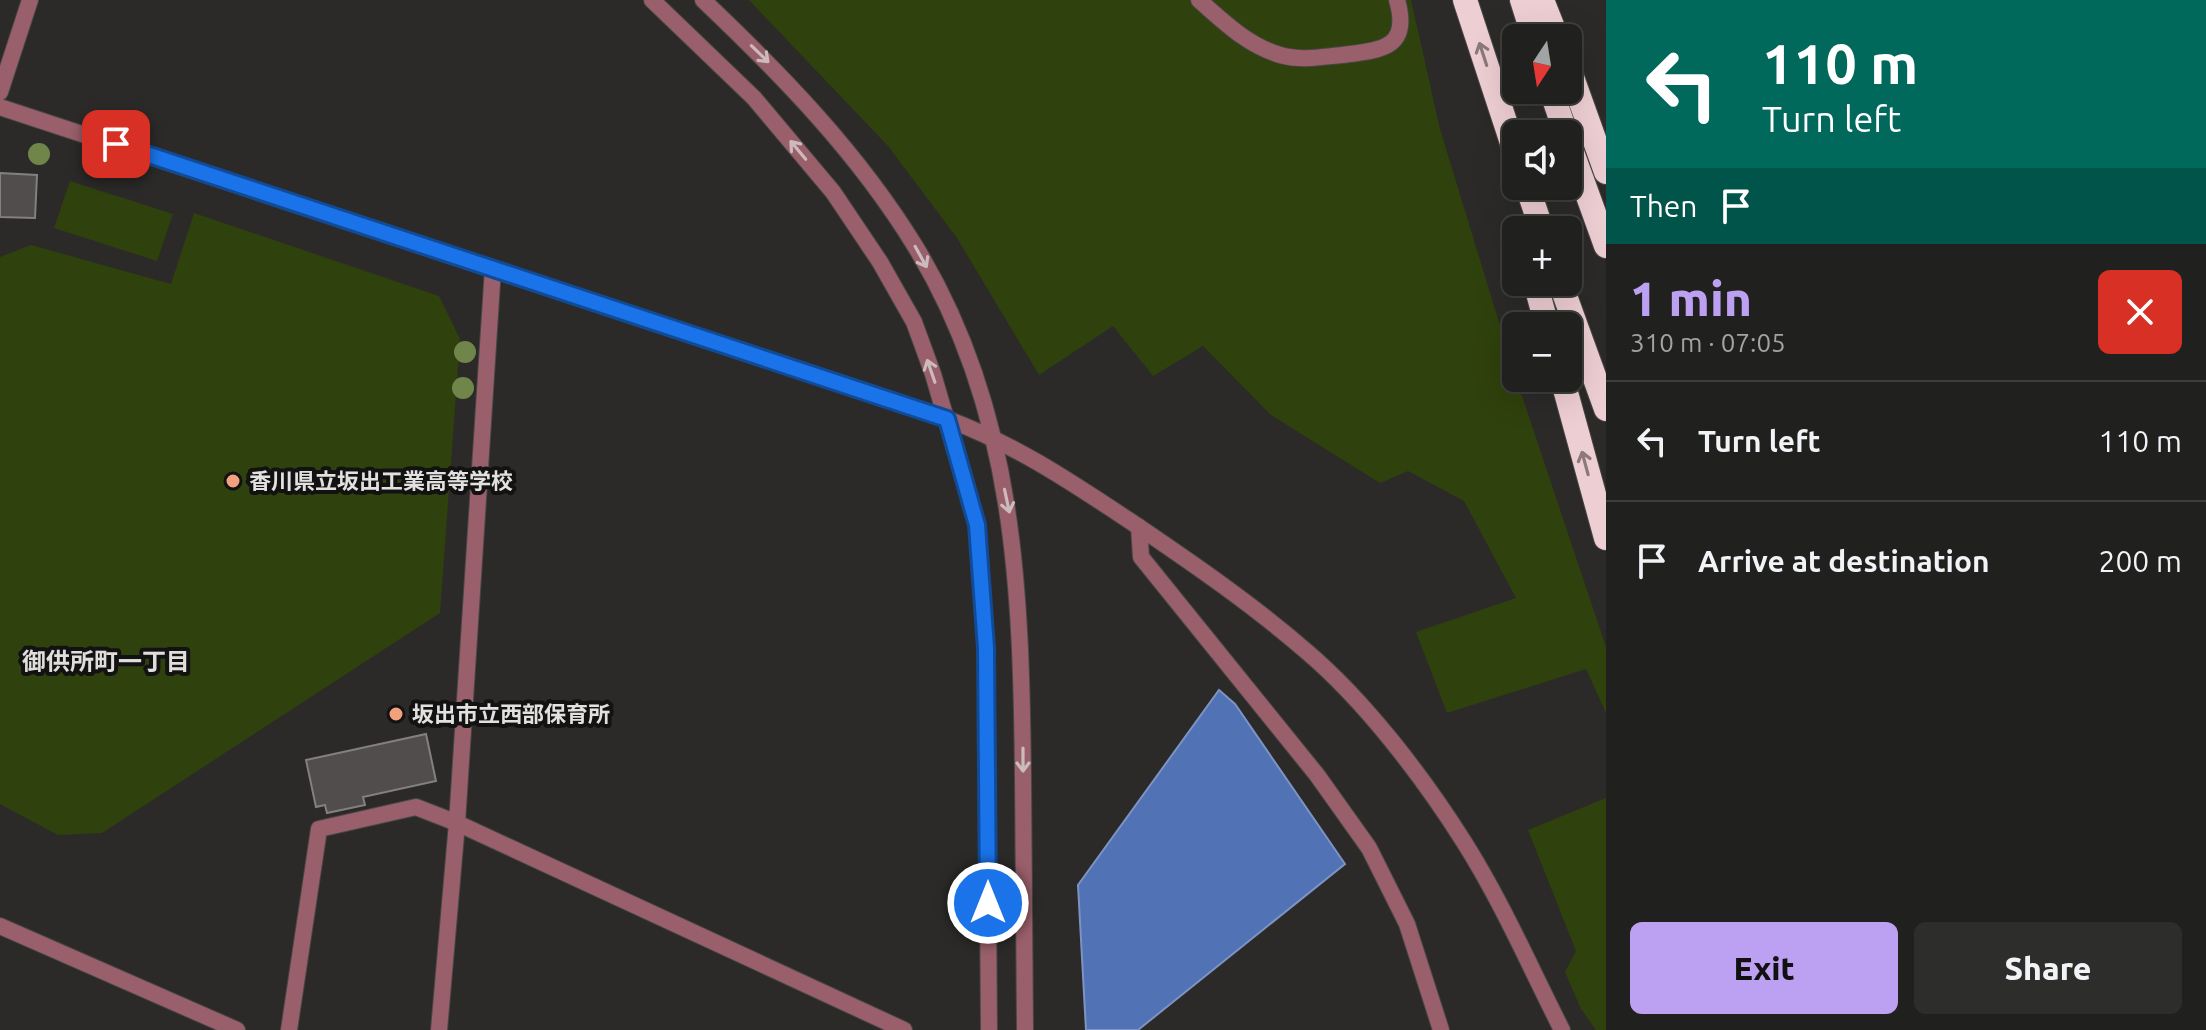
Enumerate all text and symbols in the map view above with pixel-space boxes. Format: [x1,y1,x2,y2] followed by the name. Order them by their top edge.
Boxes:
[1502,24,1582,104] north arrow
[1502,24,1582,392] map controls
[1630,32,1734,136] icon: left
[1762,32,1918,95] text: 110 m
[1475,42,1490,68] one-way arrow
[749,44,769,63] one-way arrow
[1762,98,1901,139] text: Turn left
[82,110,150,178] pin
[1502,120,1582,200] button: sound
[94,122,138,166] icon: arrive
[789,140,807,161] one-way arrow
[1714,184,1758,228] icon: arrive
[1630,189,1698,223] text: Then
[1502,216,1582,296] button: +
[913,245,929,268] one-way arrow
[2098,270,2182,354] button: close
[1630,271,1752,325] text: 1 min
[1502,312,1582,392] button: −
[1630,328,1786,357] text: 310 m · 07:05
[923,359,938,384] one-way arrow
[1630,419,1674,463] icon: left
[1698,424,1820,458] text: Turn left
[2098,424,2182,458] text: 110 m
[1577,451,1592,477] one-way arrow
[249,468,513,493] place label: 香川県立坂出工業高等学校
[224,472,242,490] marker: 香川県立坂出工業高等学校
[1000,487,1015,513] one-way arrow
[1630,539,1674,583] icon: arrive
[1698,544,1990,578] text: Arrive at destination
[2098,544,2182,578] text: 200 m
[22,648,190,675] district label: 御供所町一丁目
[412,701,610,726] place label: 坂出市立西部保育所
[387,705,405,723] marker: 坂出市立西部保育所
[1015,746,1031,773] one-way arrow
[946,861,1030,945] position arrow
[1630,922,1898,1014] button: Exit
[1914,922,2182,1014] button: Share

